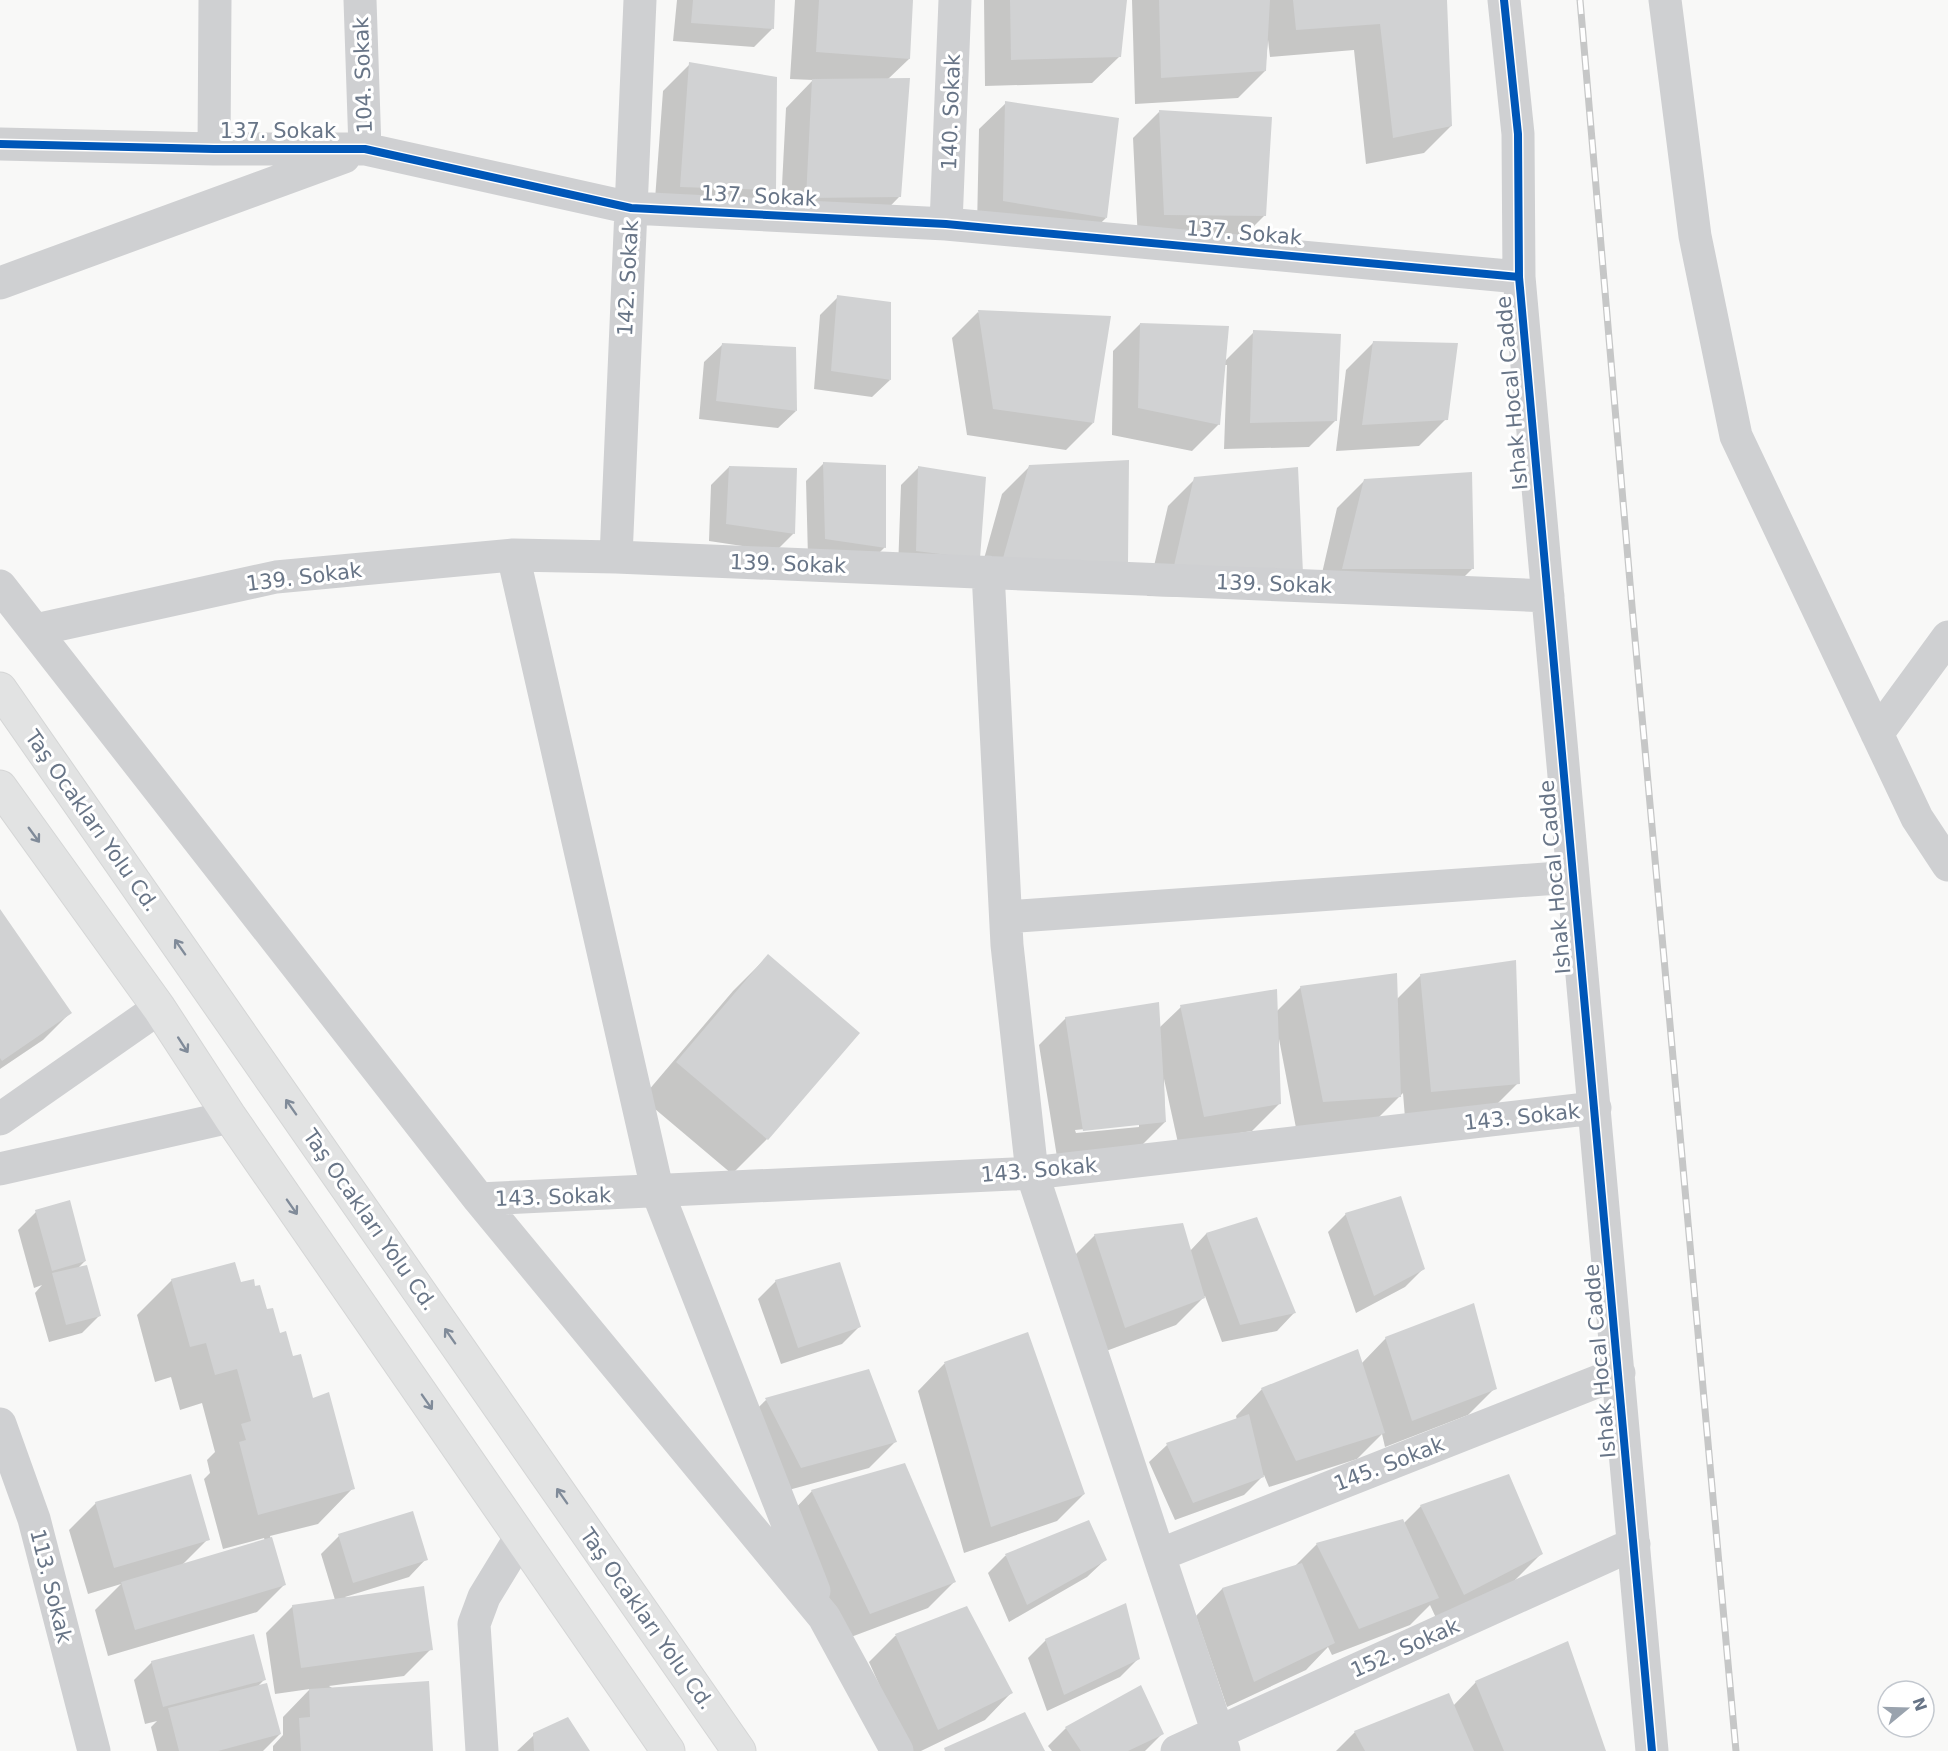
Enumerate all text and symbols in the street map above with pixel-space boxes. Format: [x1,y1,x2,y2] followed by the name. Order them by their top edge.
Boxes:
[349,16,377,134] street label: 104. Sokak
[937,53,965,171] street label: 140. Sokak
[220,119,337,143] street label: 137. Sokak
[700,181,819,211] street label: 137. Sokak
[1185,216,1304,250] street label: 137. Sokak
[613,218,643,337] street label: 142. Sokak
[1492,295,1532,491] street label: Ishak Hocal Cadde
[729,550,847,578] street label: 139. Sokak
[245,558,364,596] street label: 139. Sokak
[1215,570,1333,598] street label: 139. Sokak
[20,725,164,916] street label: Taş Ocakları Yolu Cd.
[1535,779,1575,975] street label: Ishak Hocal Cadde
[28,826,40,842] one-way arrow
[174,939,186,956] one-way arrow
[178,1036,190,1053] one-way arrow
[285,1099,297,1116] one-way arrow
[1463,1099,1582,1135] street label: 143. Sokak
[298,1124,442,1315] street label: Taş Ocakları Yolu Cd.
[980,1153,1099,1187] street label: 143. Sokak
[494,1183,612,1211] street label: 143. Sokak
[286,1198,298,1215] one-way arrow
[1580,1263,1620,1459] street label: Ishak Hocal Cadde
[444,1328,456,1345] one-way arrow
[421,1393,433,1410] one-way arrow
[1330,1432,1448,1496] street label: 145. Sokak
[556,1489,568,1505] one-way arrow
[575,1523,719,1714] street label: Taş Ocakları Yolu Cd.
[25,1527,77,1646] street label: 113. Sokak
[1347,1613,1464,1683] street label: 152. Sokak
[1876,1679,1936,1739] north arrow
[1909,1695,1931,1714] text: N

